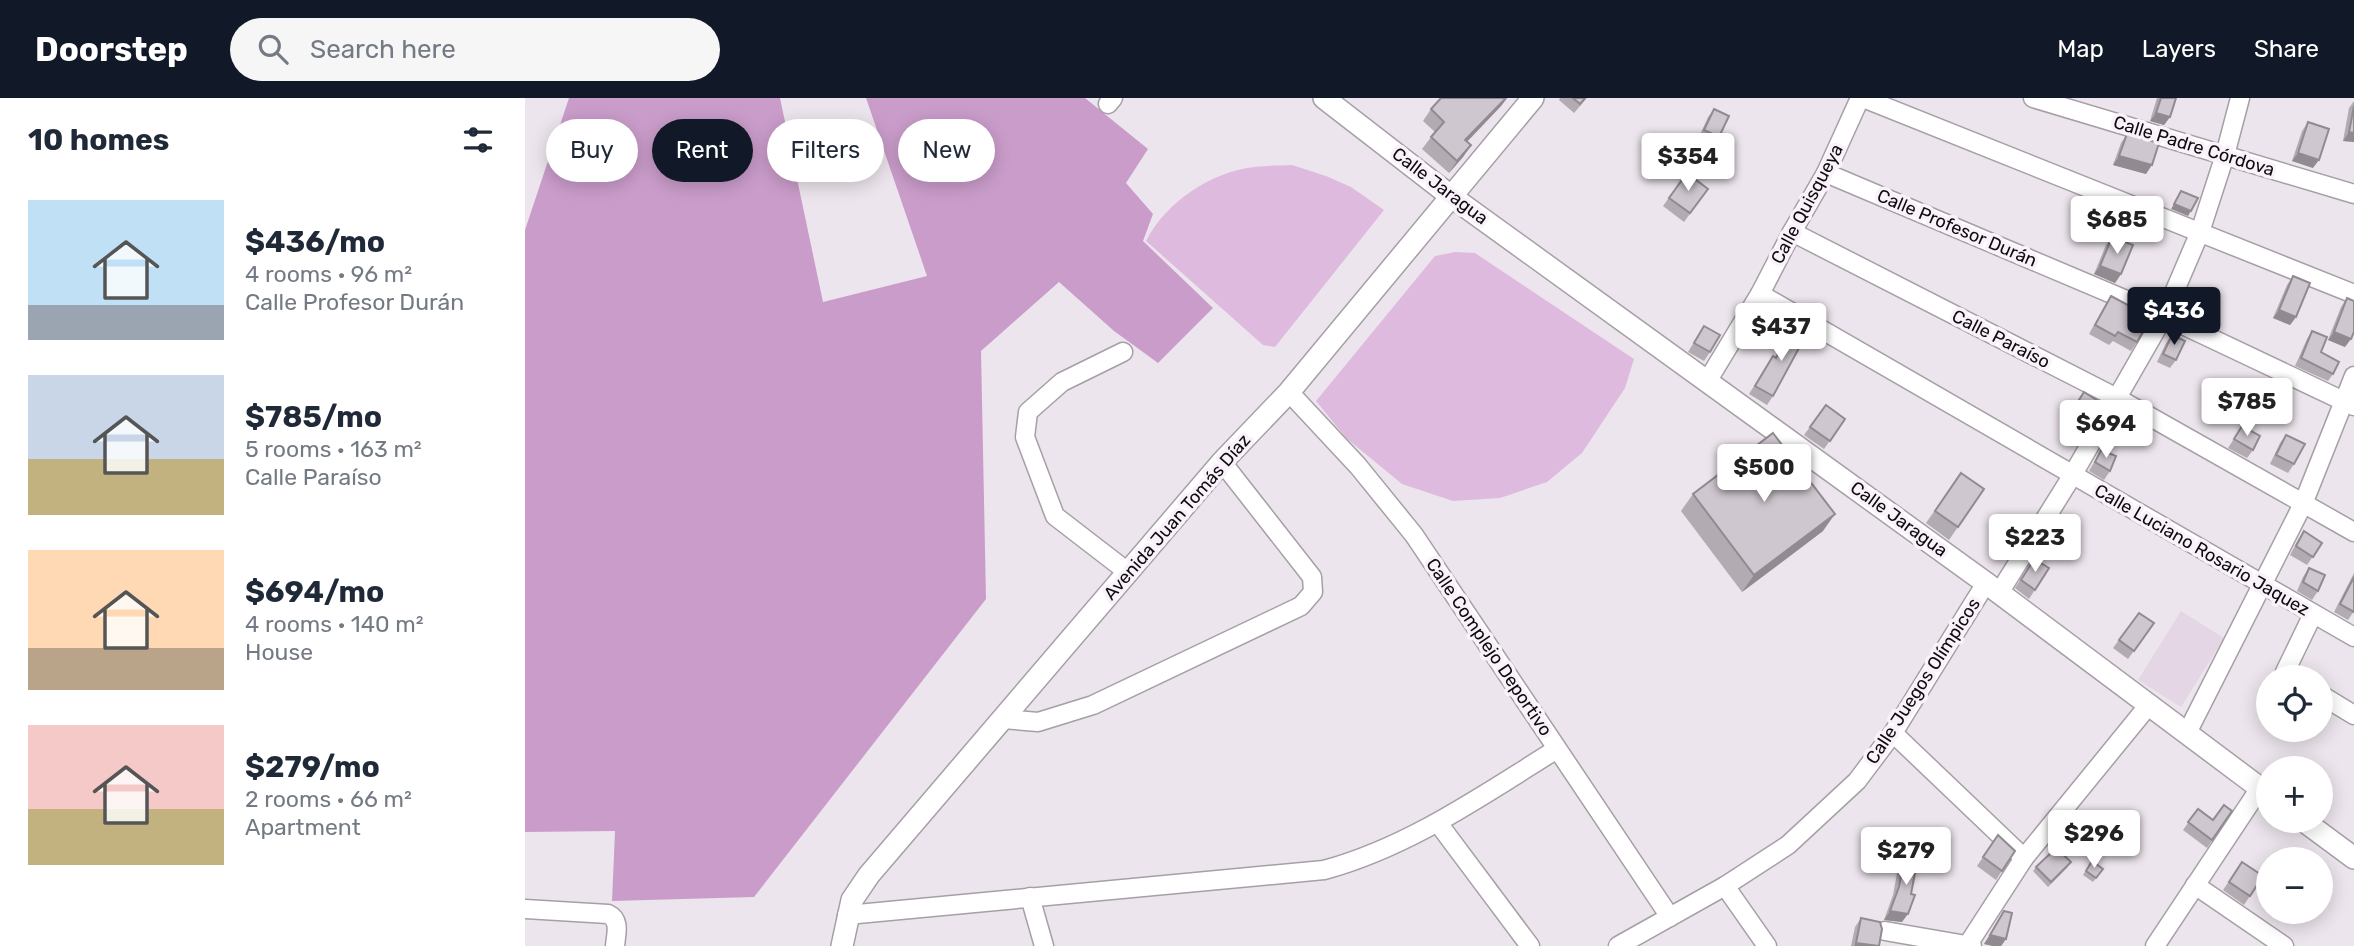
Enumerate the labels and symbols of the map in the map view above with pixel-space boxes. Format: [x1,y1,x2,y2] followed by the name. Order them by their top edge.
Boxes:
[2111,111,2277,181] street label: Calle Padre Córdova
[1647,134,1729,193] pin: $354
[1766,140,1848,268] street label: Calle Quisqueya
[1388,143,1492,229] street label: Calle Jaragua
[1874,184,2040,272] street label: Calle Profesor Durán
[2076,197,2158,256] pin: $685
[2133,288,2215,347] pin: $436
[1740,303,1822,363] pin: $437
[1948,305,2054,373] street label: Calle Paraíso
[2206,378,2288,438] pin: $785
[2065,400,2147,460] pin: $694
[1099,429,1255,605] street label: Avenida Juan Tomás Díaz
[1723,444,1805,504] pin: $500
[1846,476,1952,562] street label: Calle Jaragua
[2090,479,2314,621] street label: Calle Luciano Rosario Jaquez
[1994,514,2076,574] pin: $223
[1421,554,1557,740] street label: Calle Complejo Deportivo
[1861,594,1985,768] street label: Calle Juegos Olímpicos
[2053,810,2135,870] pin: $296
[1865,828,1947,887] pin: $279

